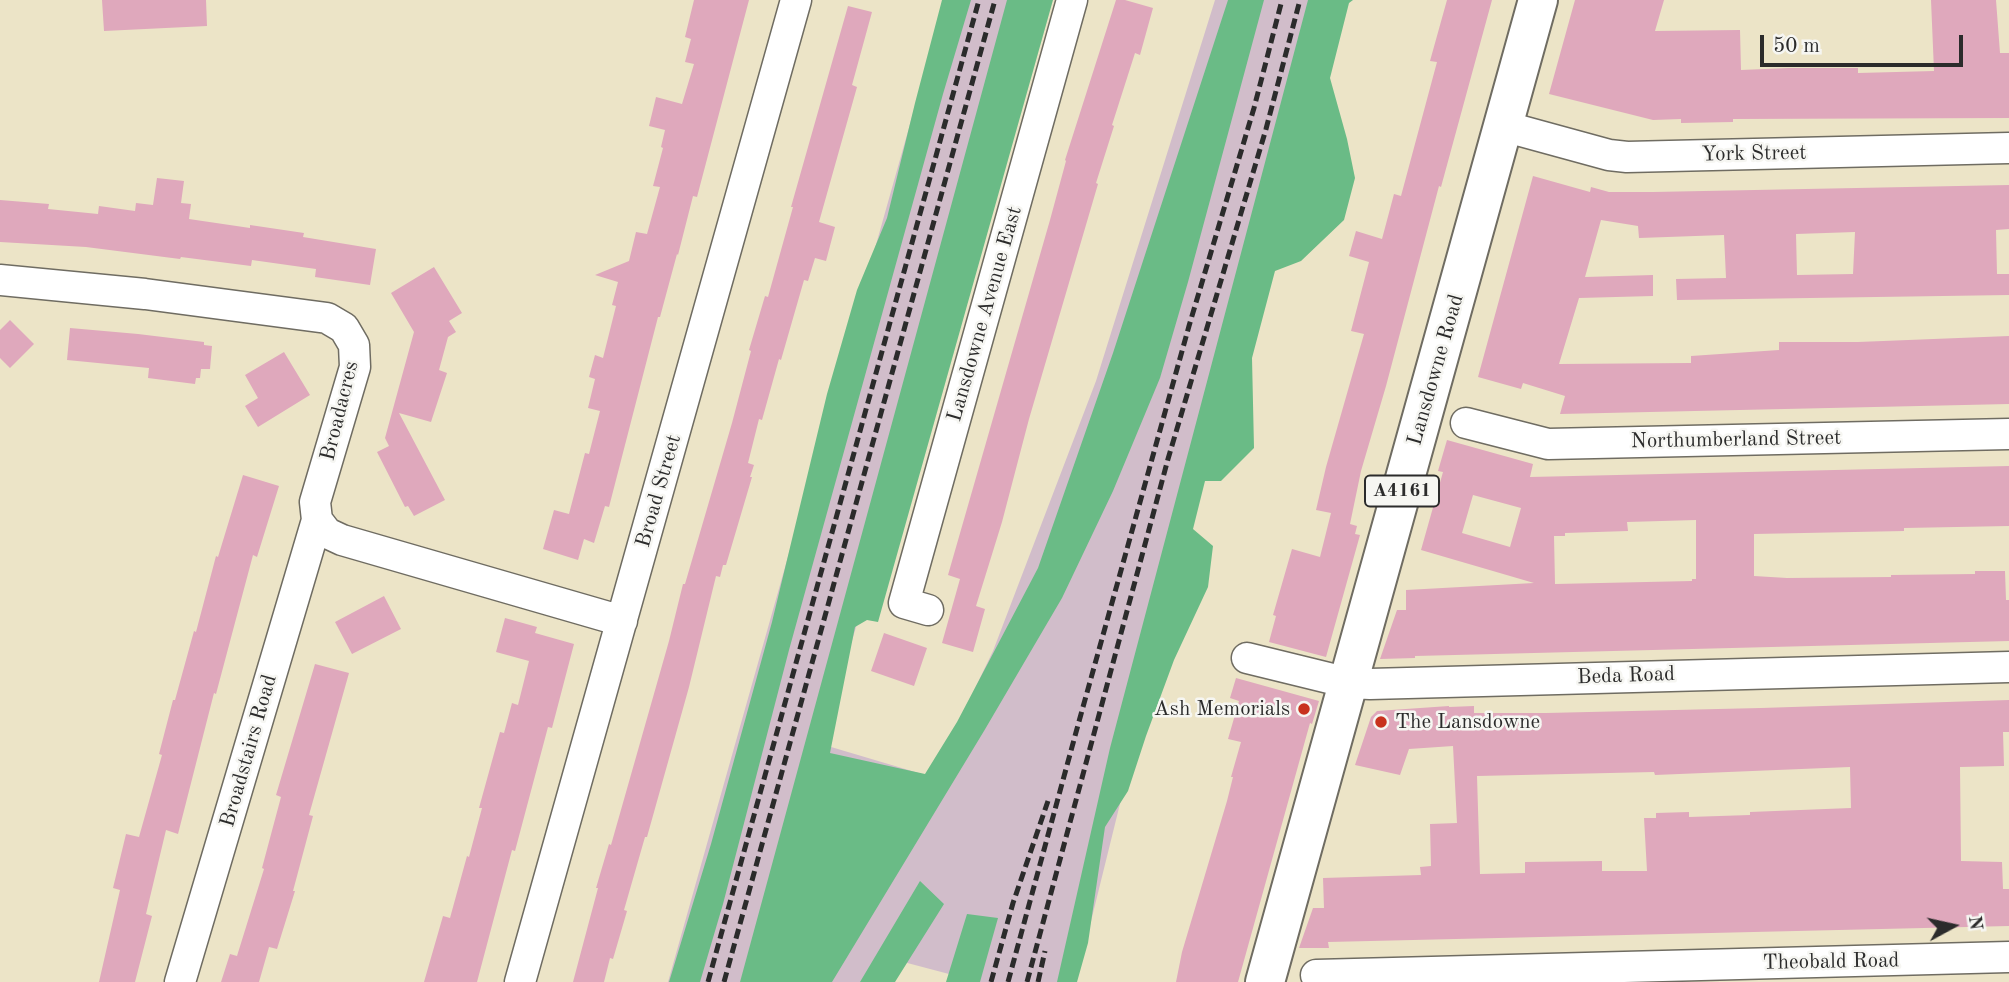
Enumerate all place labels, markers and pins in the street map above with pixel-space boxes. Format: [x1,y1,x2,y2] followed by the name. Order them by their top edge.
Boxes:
[1154,696,1290,722] place label: Ash Memorials
[1296,701,1312,717] marker: Ash Memorials
[1395,709,1540,735] place label: The Lansdowne
[1373,714,1389,730] marker: The Lansdowne

